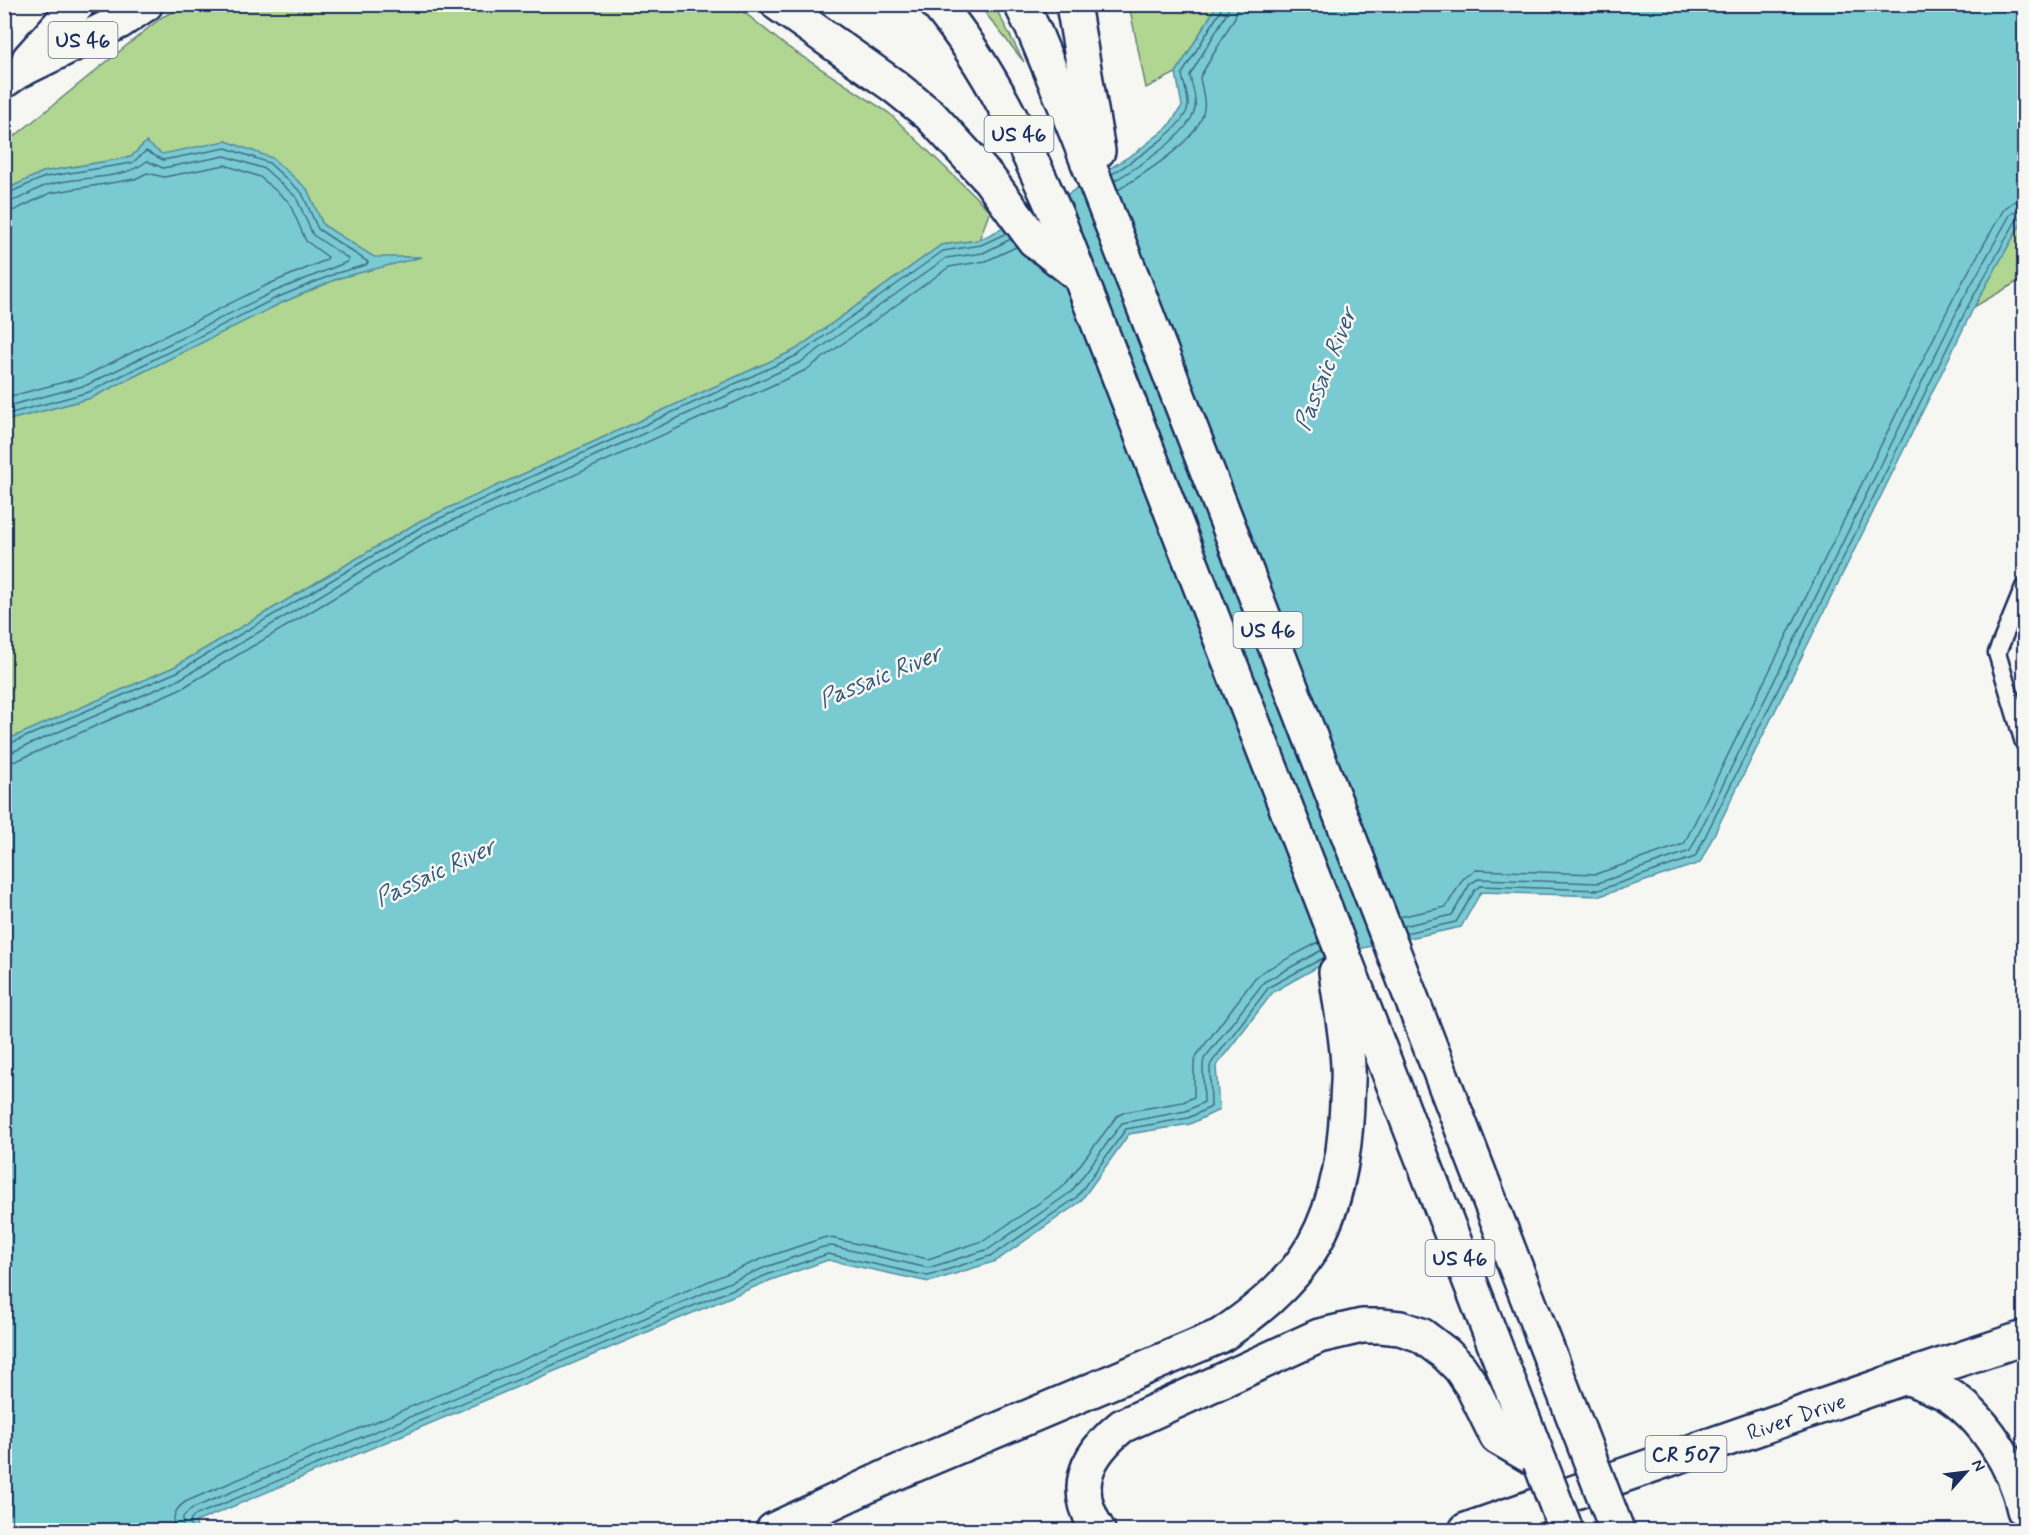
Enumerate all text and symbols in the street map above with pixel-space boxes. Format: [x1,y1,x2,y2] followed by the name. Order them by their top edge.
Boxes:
[48,22,118,58] road number: US 46
[984,116,1054,152] road number: US 46
[1288,301,1366,435] water label: Passaic River
[1234,612,1302,648] road number: US 46
[815,638,949,716] water label: Passaic River
[370,831,503,915] water label: Passaic River
[1426,1240,1494,1276] road number: US 46
[1743,1388,1850,1448] street label: River Drive
[1646,1436,1726,1472] road number: CR 507
[1936,1442,1996,1502] north arrow
[1966,1456,1990,1475] text: N

